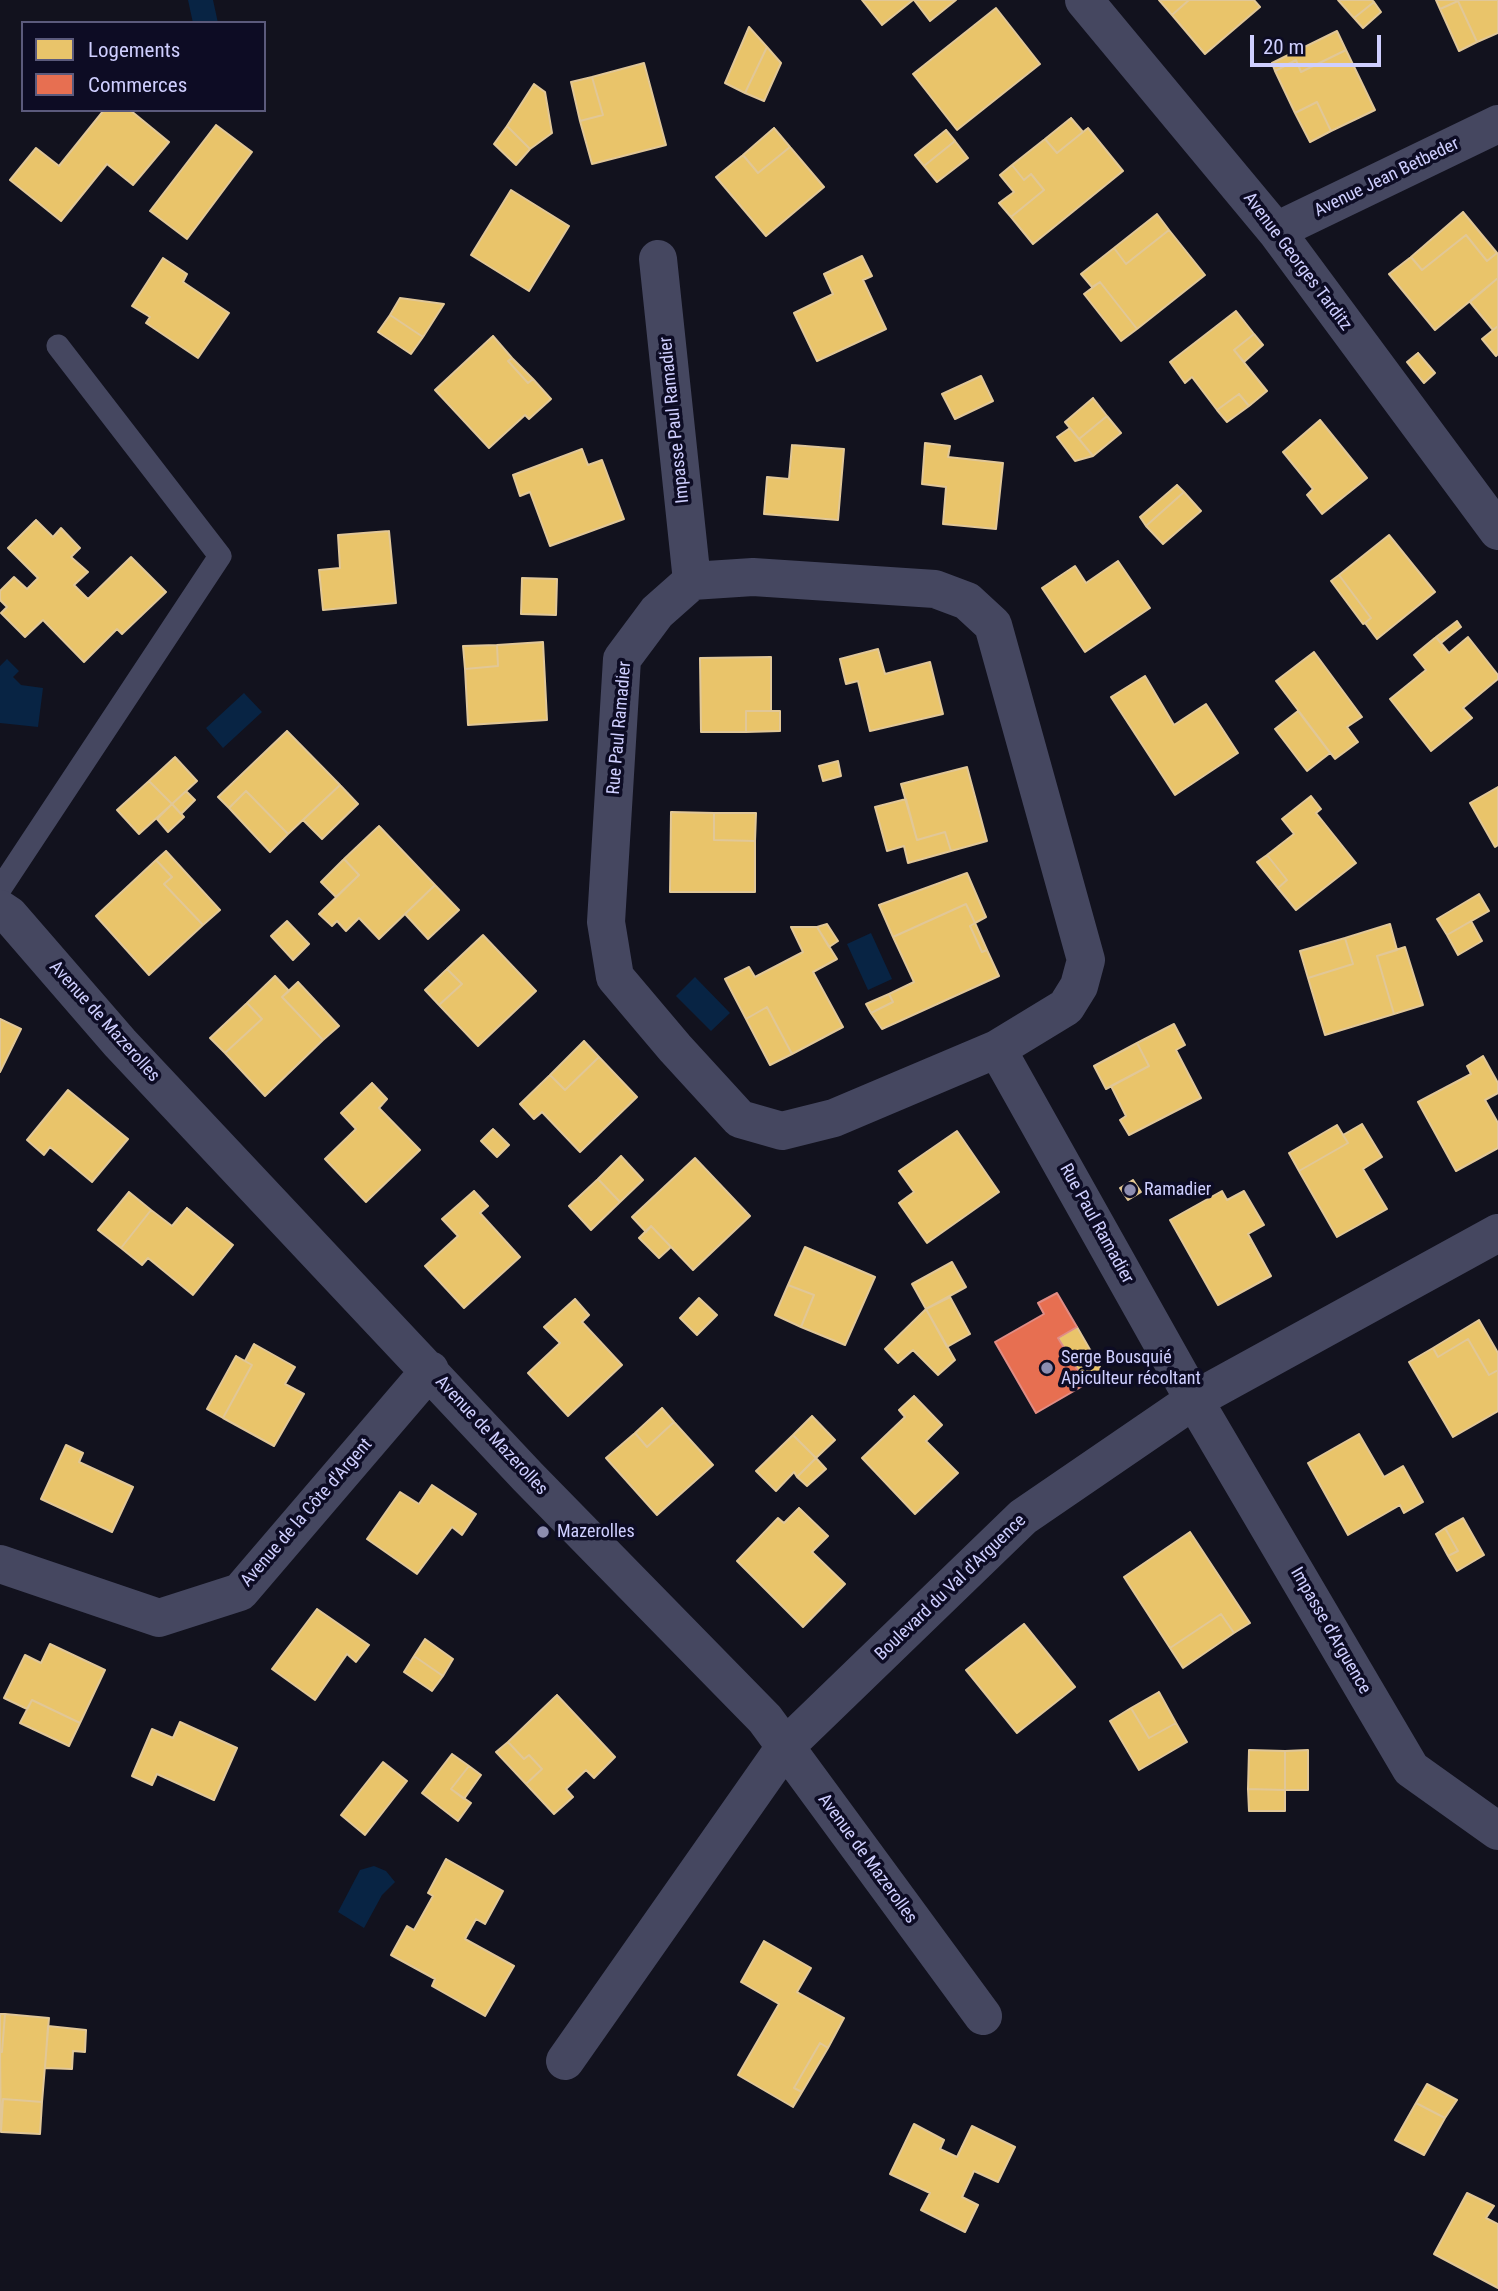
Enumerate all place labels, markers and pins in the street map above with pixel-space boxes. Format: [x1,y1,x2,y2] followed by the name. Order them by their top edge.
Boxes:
[1144,1179,1211,1201] place label: Ramadier
[1122,1182,1138,1198] marker: Ramadier
[1061,1347,1201,1390] place label: Serge Bousquié Apiculteur récoltant
[1039,1360,1055,1376] marker: Serge Bousquié Apiculteur récoltant
[557,1521,635,1543] place label: Mazerolles
[535,1524,551,1540] marker: Mazerolles

